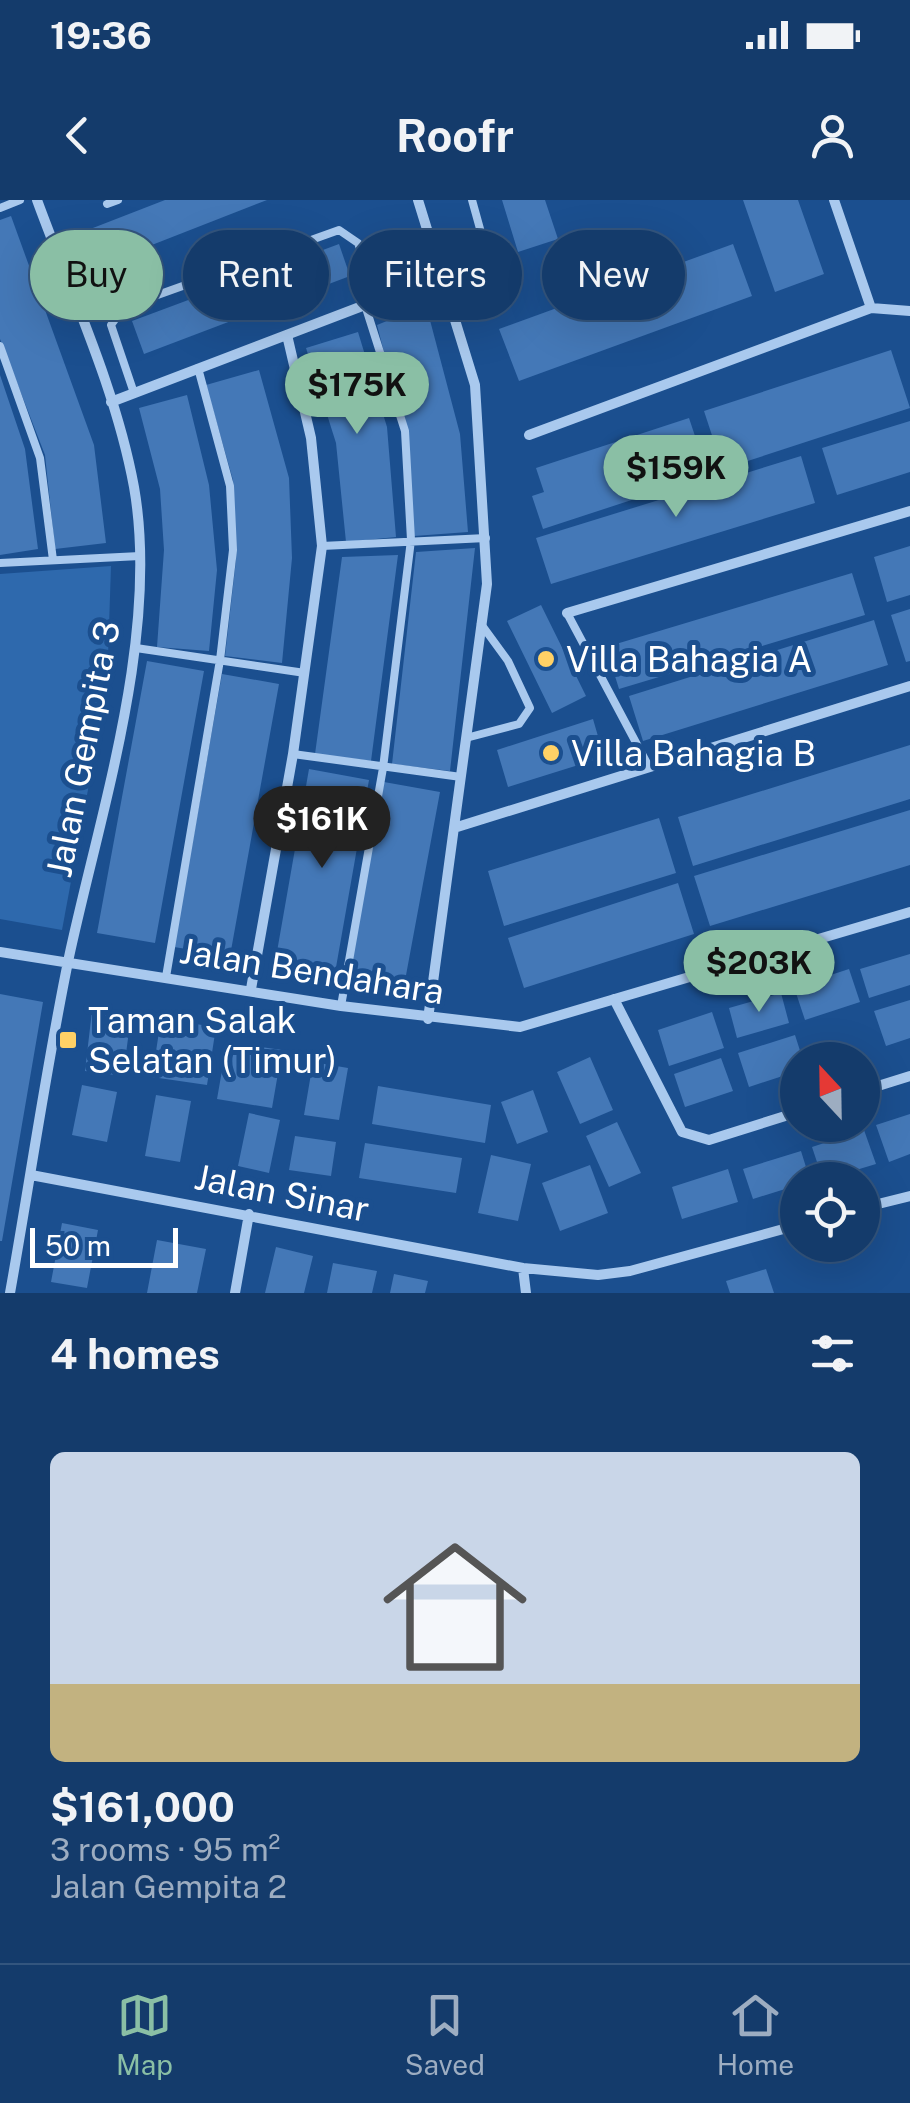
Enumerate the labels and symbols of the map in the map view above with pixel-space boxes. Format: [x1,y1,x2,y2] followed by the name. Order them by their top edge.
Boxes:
[287,352,427,437] pin: $175K
[606,435,746,520] pin: $159K
[38,617,128,881] street label: Jalan Gempita 3
[566,639,812,680] place label: Villa Bahagia A
[535,648,557,670] marker: Villa Bahagia A
[571,733,816,774] place label: Villa Bahagia B
[540,742,562,764] marker: Villa Bahagia B
[252,786,392,871] pin: $161K
[177,930,447,1012] street label: Jalan Bendahara
[689,930,829,1015] pin: $203K
[88,1000,337,1081] place label: Taman Salak Selatan (Timur)
[57,1029,79,1051] marker: Taman Salak Selatan (Timur)
[780,1042,880,1142] north arrow
[191,1156,373,1230] street label: Jalan Sinar
[30,1223,178,1268] scale bar

